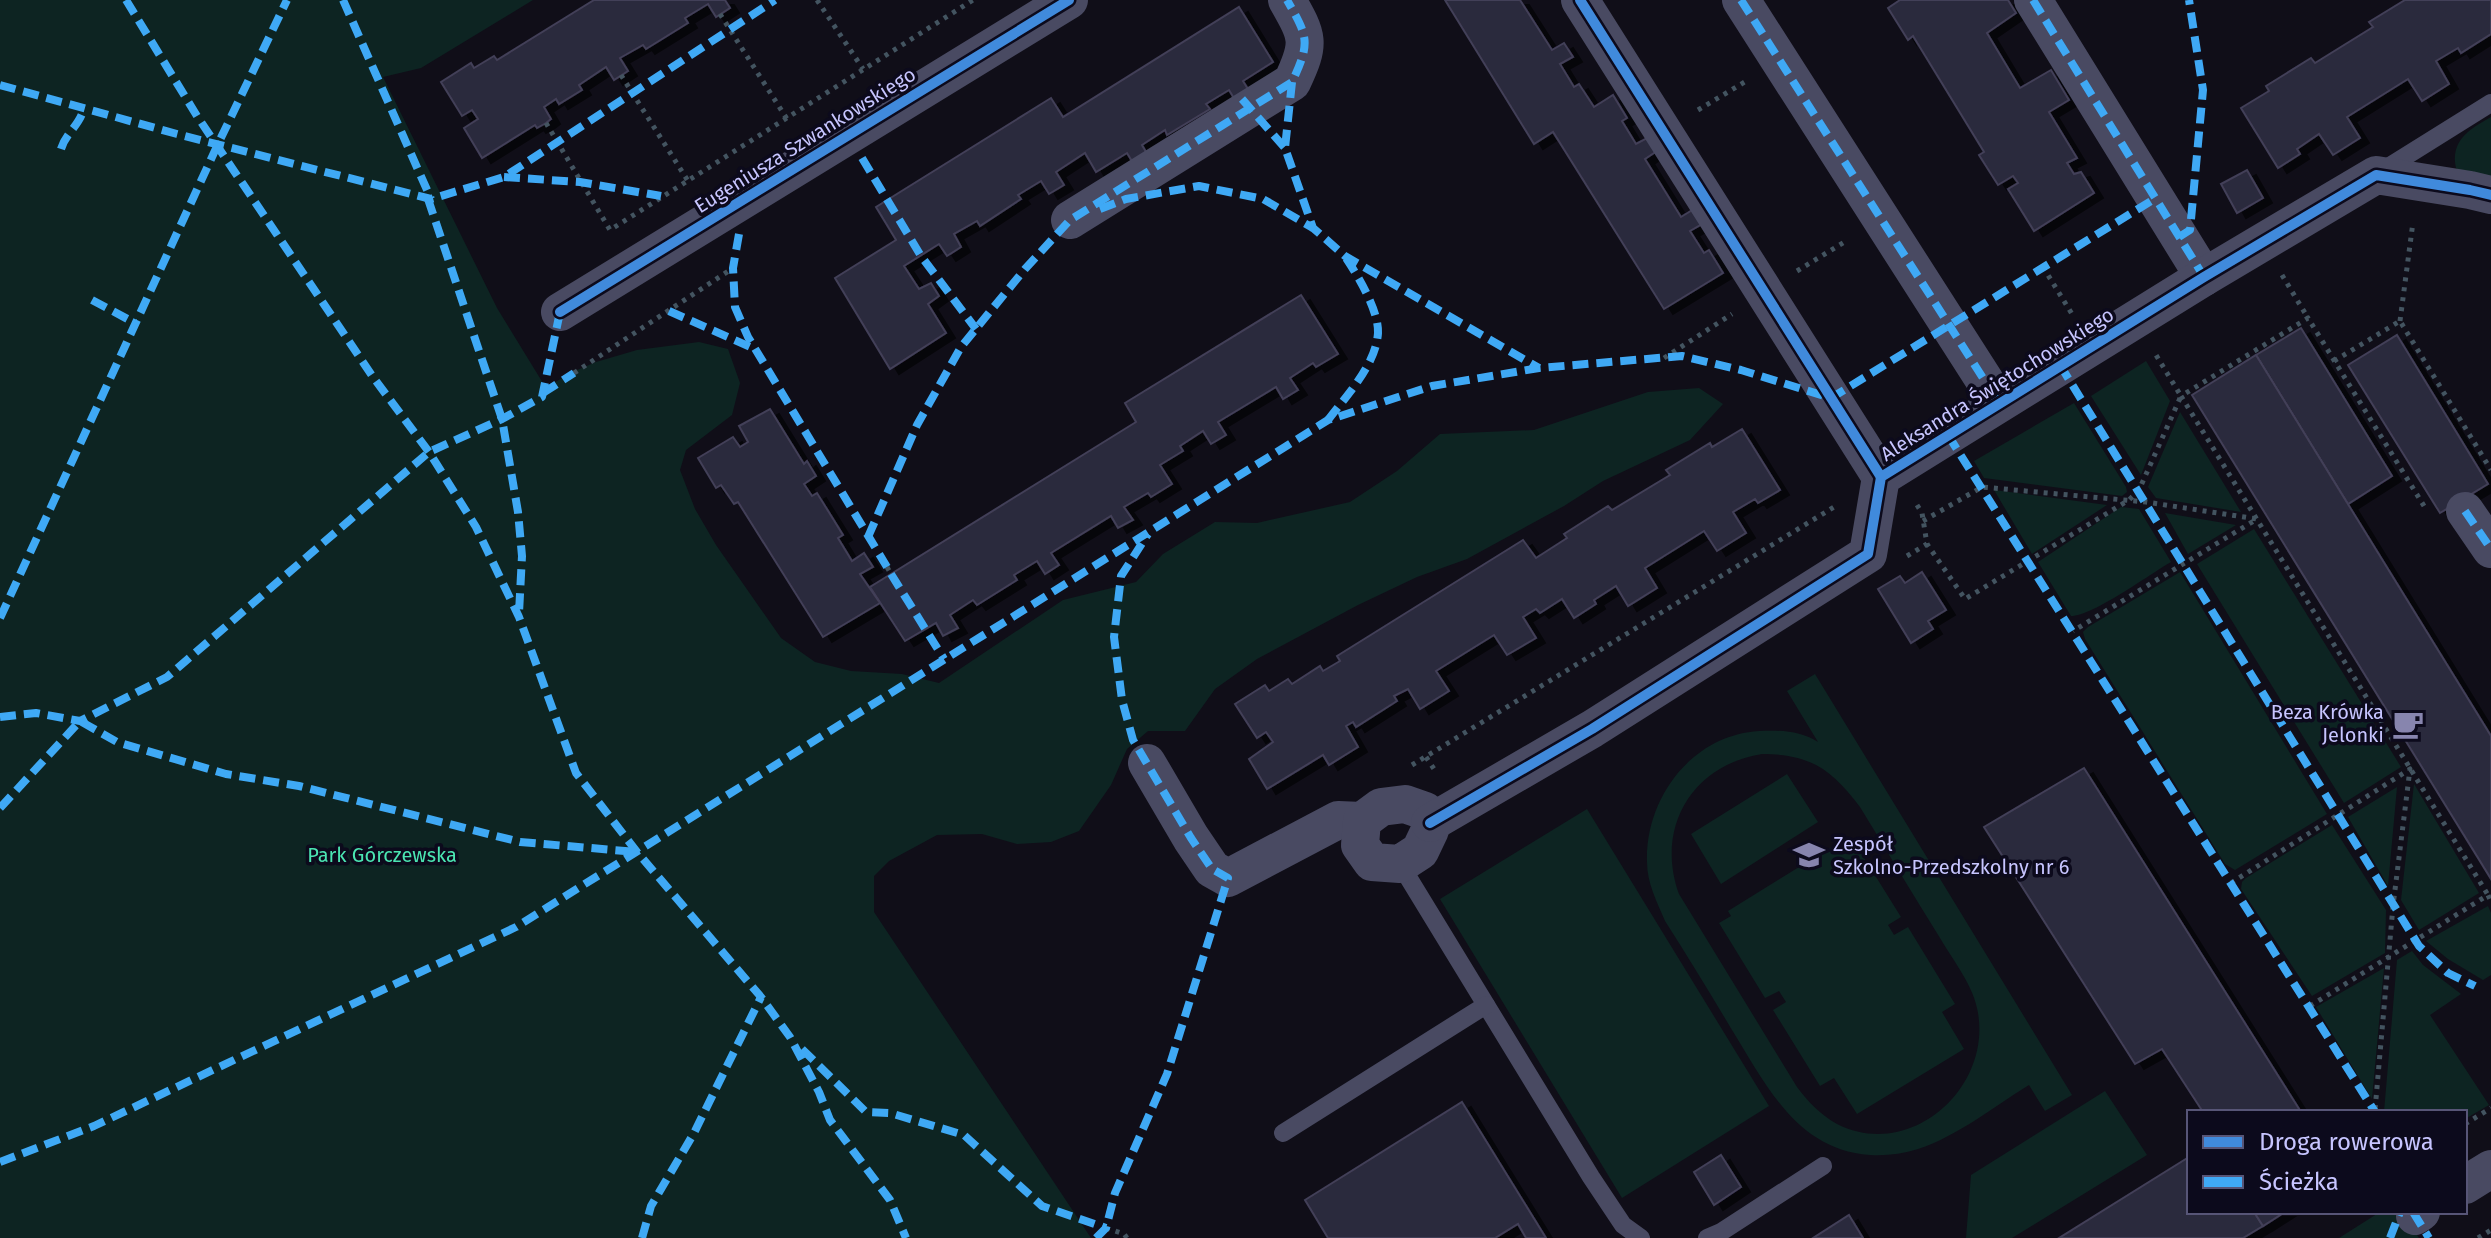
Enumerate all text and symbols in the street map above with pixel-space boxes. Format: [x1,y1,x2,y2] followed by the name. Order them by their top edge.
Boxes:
[690,62,920,218] street label: Eugeniusza Szwankowskiego
[1876,302,2118,466] street label: Aleksandra Świętochowskiego
[2271,700,2384,747] place label: Beza Krówka Jelonki
[2391,707,2425,741] cafe icon: Beza Krówka Jelonki
[1833,832,2070,879] place label: Zespół Szkolno-Przedszkolny nr 6
[1792,838,1826,872] school or university icon: Zespół Szkolno-Przedszkolny nr 6
[307,843,457,867] park label: Park Górczewska
[2187,1110,2467,1214] legend
[2259,1128,2434,1156] text: Droga rowerowa
[2259,1167,2339,1196] text: Ścieżka

